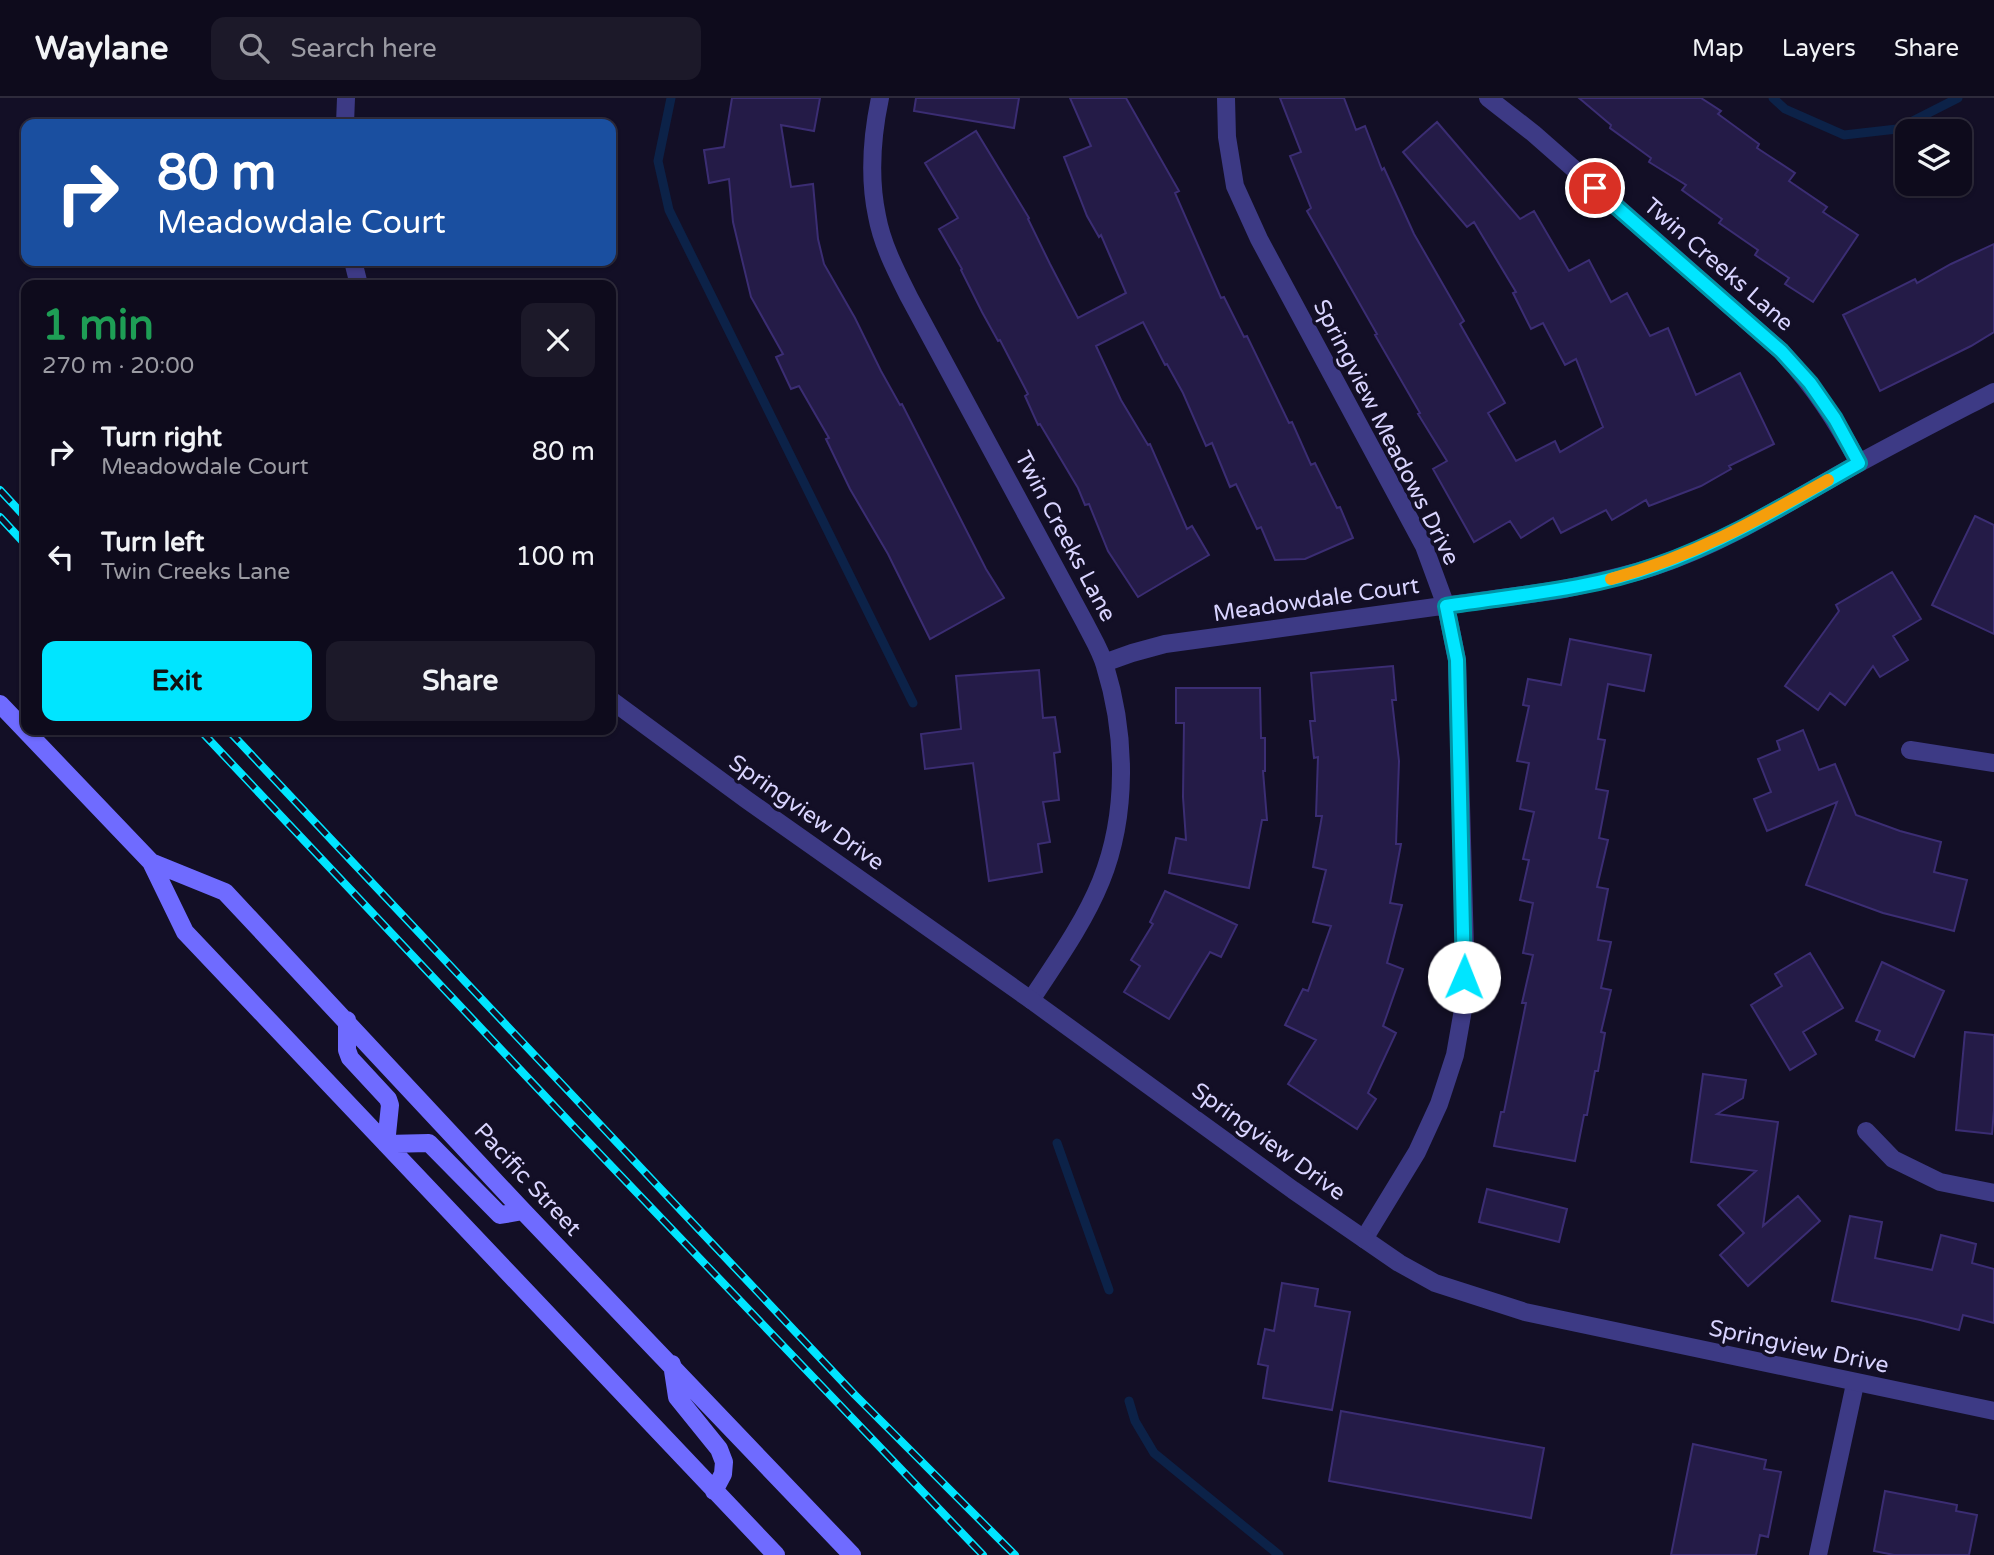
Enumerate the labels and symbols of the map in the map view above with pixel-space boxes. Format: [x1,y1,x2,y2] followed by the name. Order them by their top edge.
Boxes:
[1565,158,1625,218] pin
[1638,192,1799,337] street label: Twin Creeks Lane
[1307,295,1465,570] street label: Springview Meadows Drive
[1008,446,1122,627] street label: Twin Creeks Lane
[1211,572,1421,628] street label: Meadowdale Court
[723,749,889,877] street label: Springview Drive
[1427,940,1501,1014] position arrow
[1186,1077,1351,1207] street label: Springview Drive
[468,1117,587,1242] street label: Pacific Street
[1706,1314,1891,1380] street label: Springview Drive

